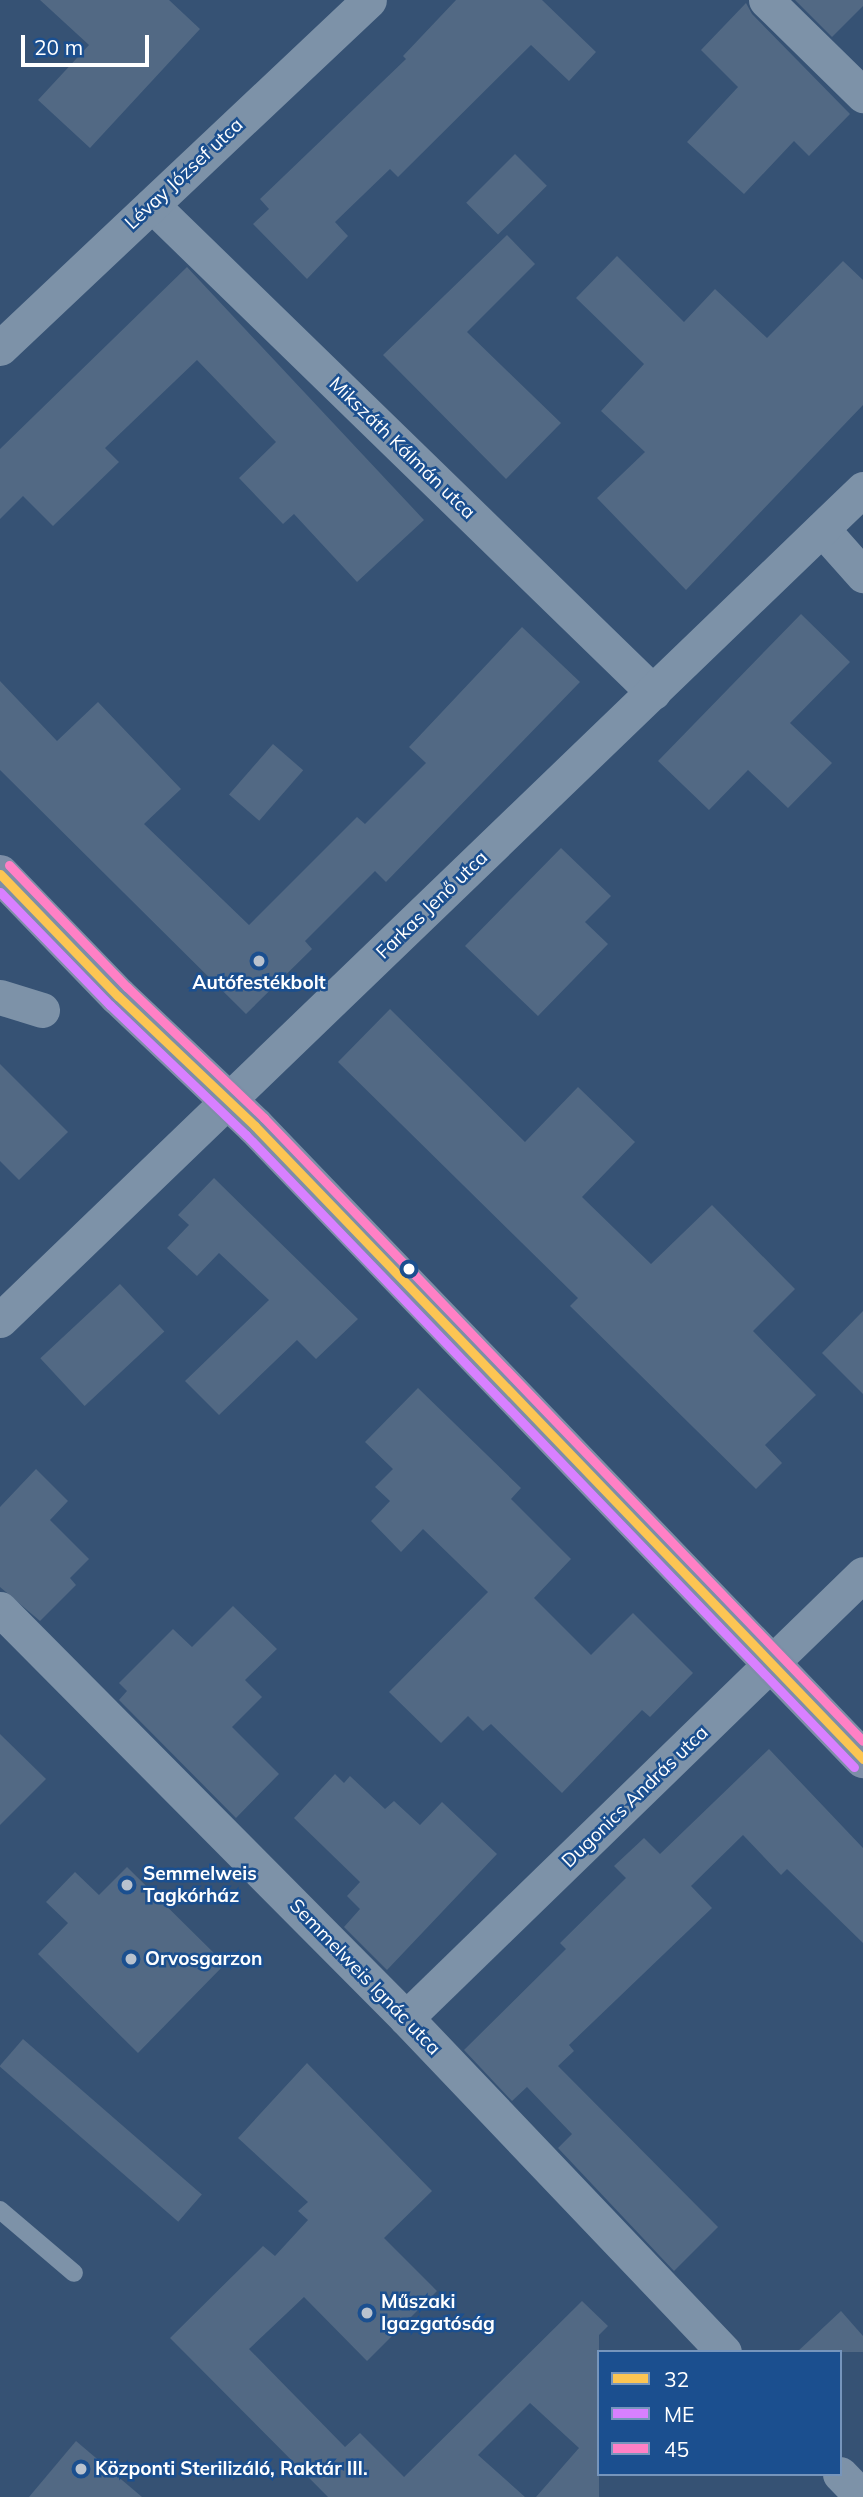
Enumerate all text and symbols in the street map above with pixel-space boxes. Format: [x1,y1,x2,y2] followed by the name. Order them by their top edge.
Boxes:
[24,21,152,65] scale bar
[34,34,83,60] text: 20 m
[120,114,248,234] street label: Lévay József utca
[324,372,480,524] street label: Mikszáth Kálmán utca
[372,846,492,964] street label: Farkas Jenő utca
[251,953,267,969] marker: Autófestékbolt
[192,972,326,994] place label: Autófestékbolt
[402,1262,416,1276] unlabelled marker
[557,1721,713,1873] street label: Dugonics András utca
[143,1863,257,1907] place label: Semmelweis Tagkórház
[117,1875,137,1895] marker: Semmelweis Tagkórház
[285,1894,445,2060] street label: Semmelweis Ignác utca
[145,1948,263,1970] place label: Orvosgarzon
[123,1951,139,1967] marker: Orvosgarzon
[381,2291,495,2335] place label: Műszaki Igazgatóság
[359,2305,375,2321] marker: Műszaki Igazgatóság
[597,2350,842,2476] legend
[664,2366,689,2392] text: 32
[664,2401,694,2427] text: ME
[664,2436,689,2462] text: 45
[95,2458,368,2480] place label: Központi Sterilizáló, Raktár III.
[73,2461,89,2477] marker: Központi Sterilizáló, Raktár III.

